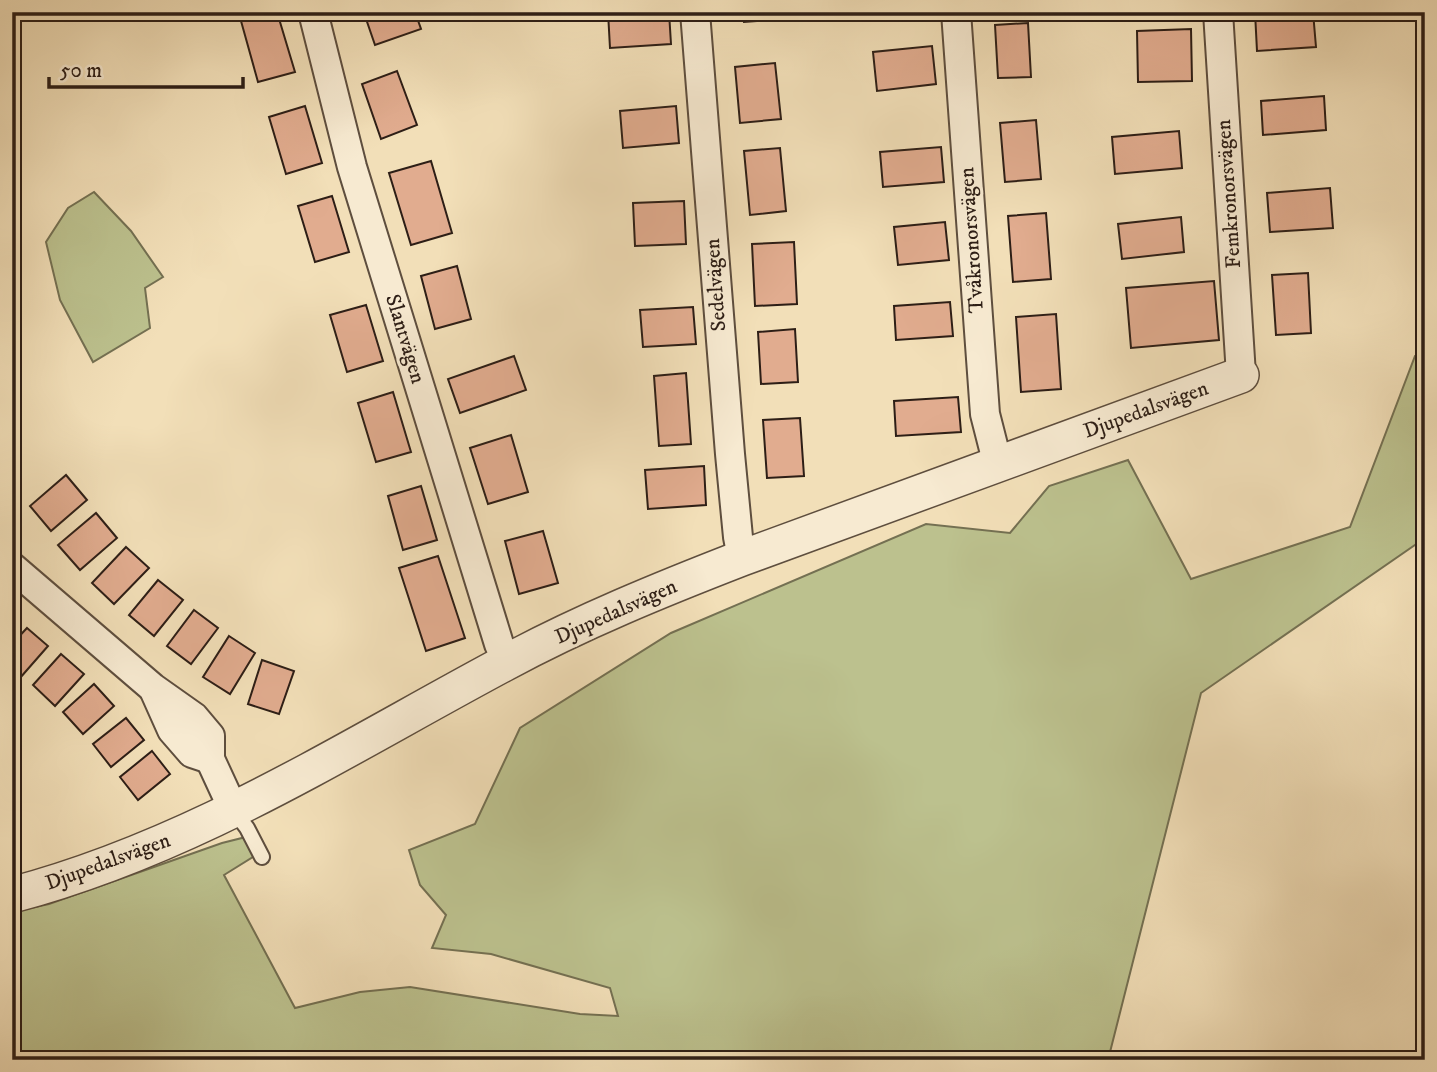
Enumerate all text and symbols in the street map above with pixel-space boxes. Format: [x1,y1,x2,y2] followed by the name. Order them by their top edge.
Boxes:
[49,46,243,90] scale bar
[60,58,102,84] text: 50 m
[1211,119,1247,269] street label: Femkronorsvägen
[954,166,990,314] street label: Tvåkronorsvägen
[700,238,732,332] street label: Sedelvägen
[379,291,431,387] street label: Slantvägen
[1080,375,1212,445] street label: Djupedalsvägen
[551,574,681,650] street label: Djupedalsvägen
[42,827,174,897] street label: Djupedalsvägen

